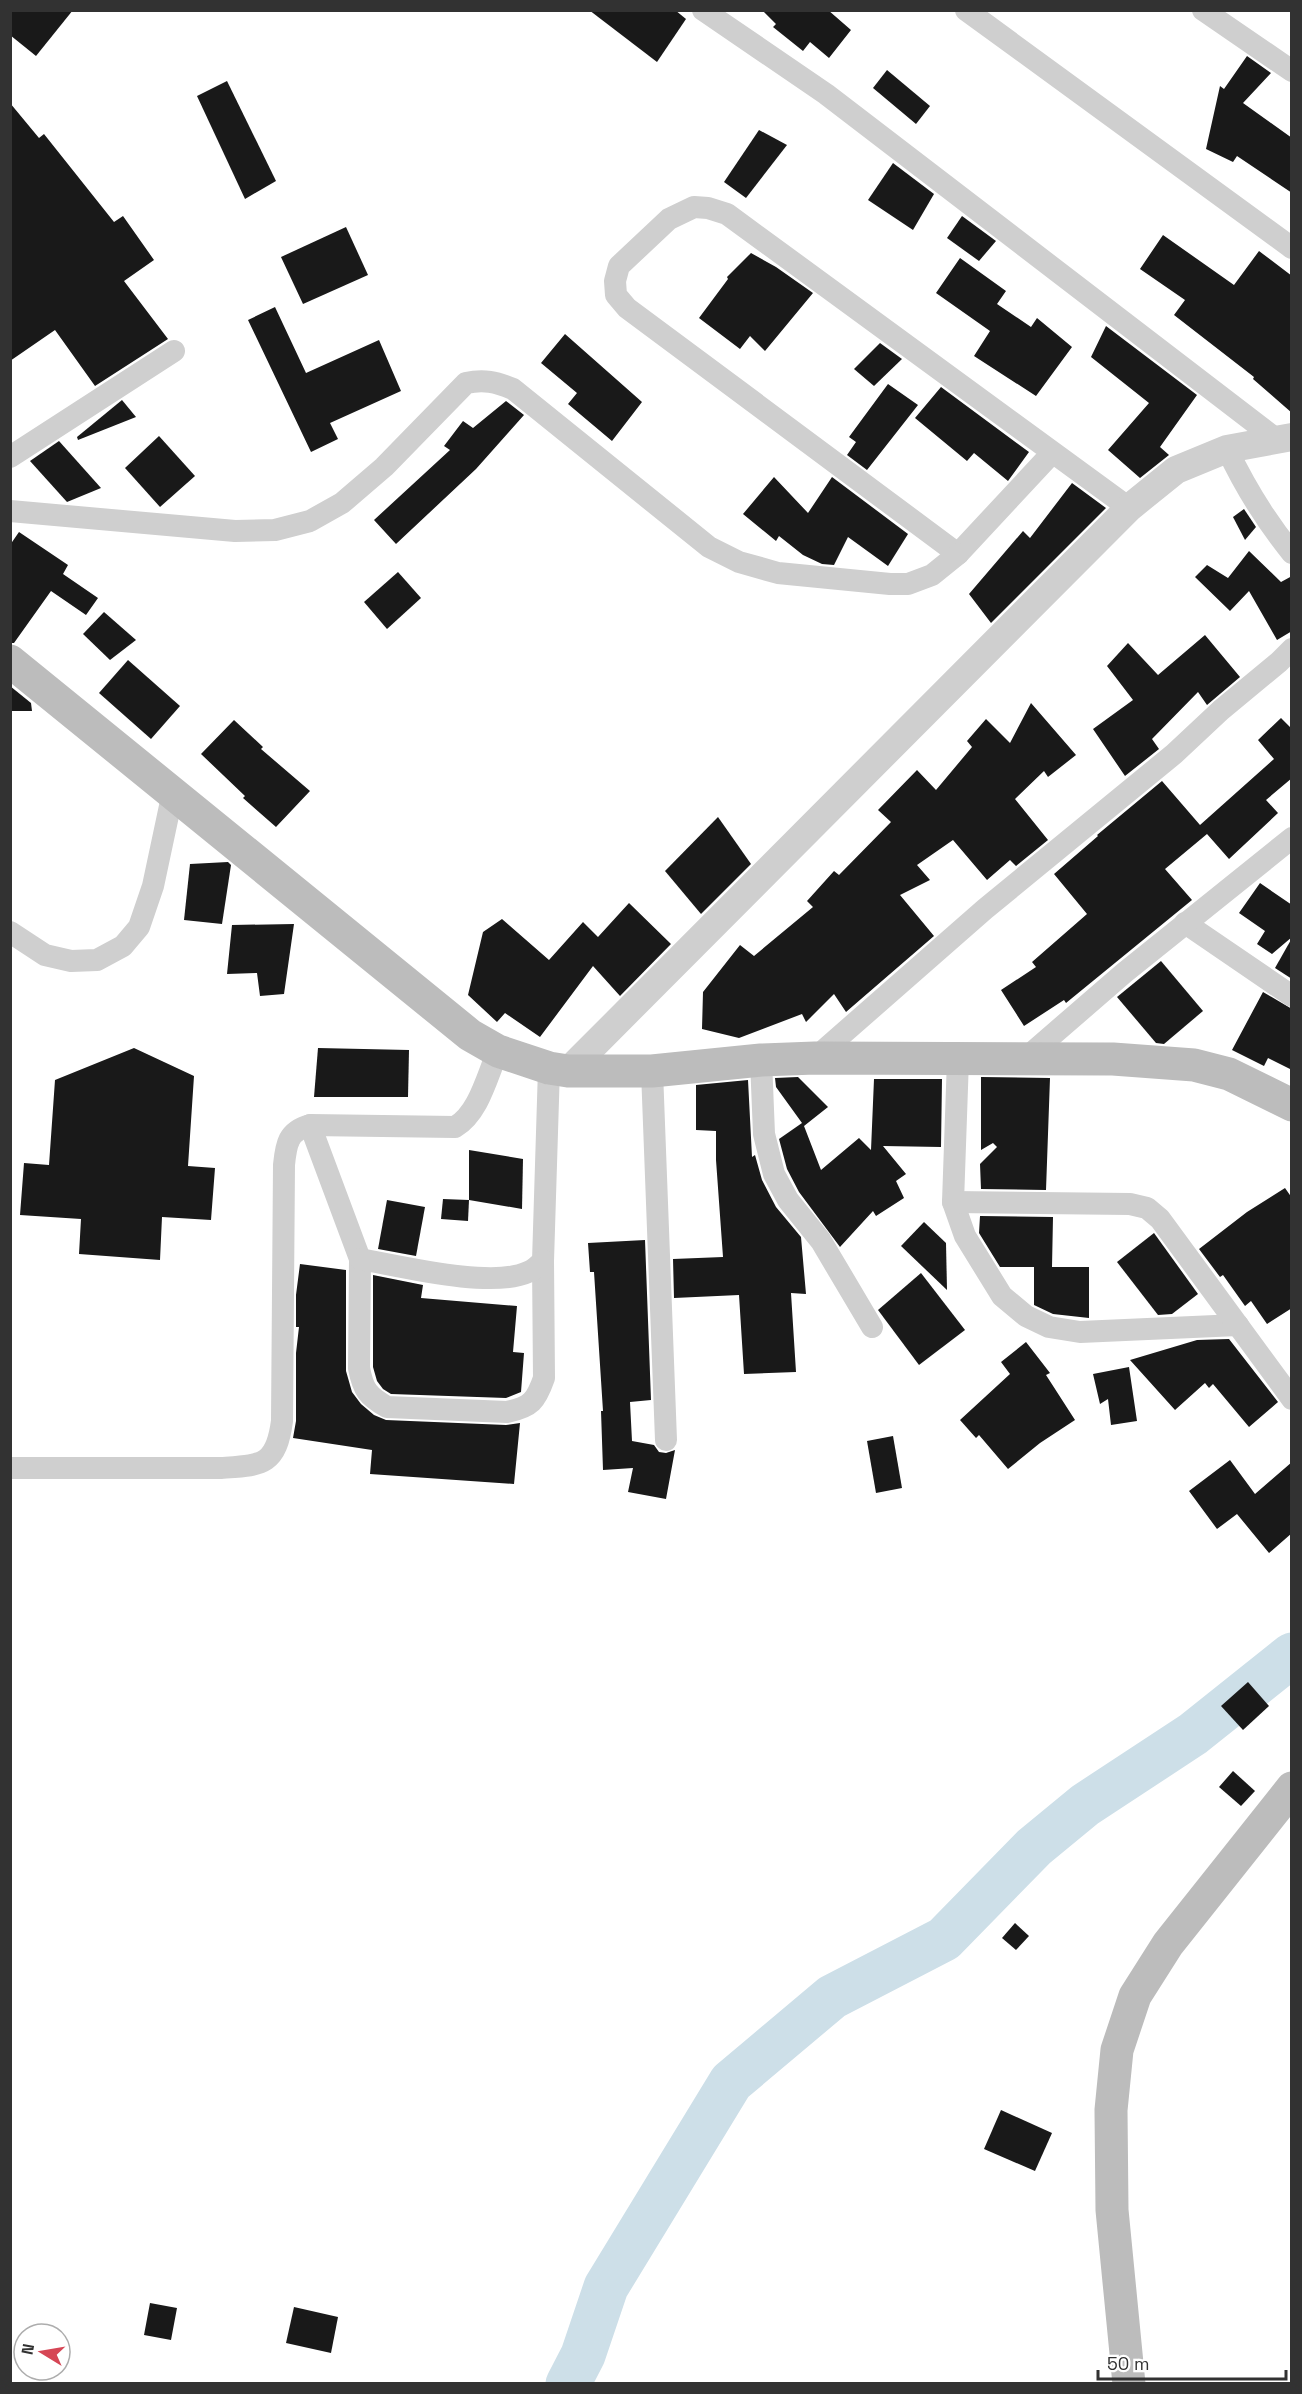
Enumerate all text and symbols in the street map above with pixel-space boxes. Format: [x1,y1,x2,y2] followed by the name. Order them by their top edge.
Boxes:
[12,2322,72,2382] north arrow
[16,2342,39,2357] text: N
[1098,2343,1286,2381] scale bar
[1107,2352,1149,2375] text: 50 m

